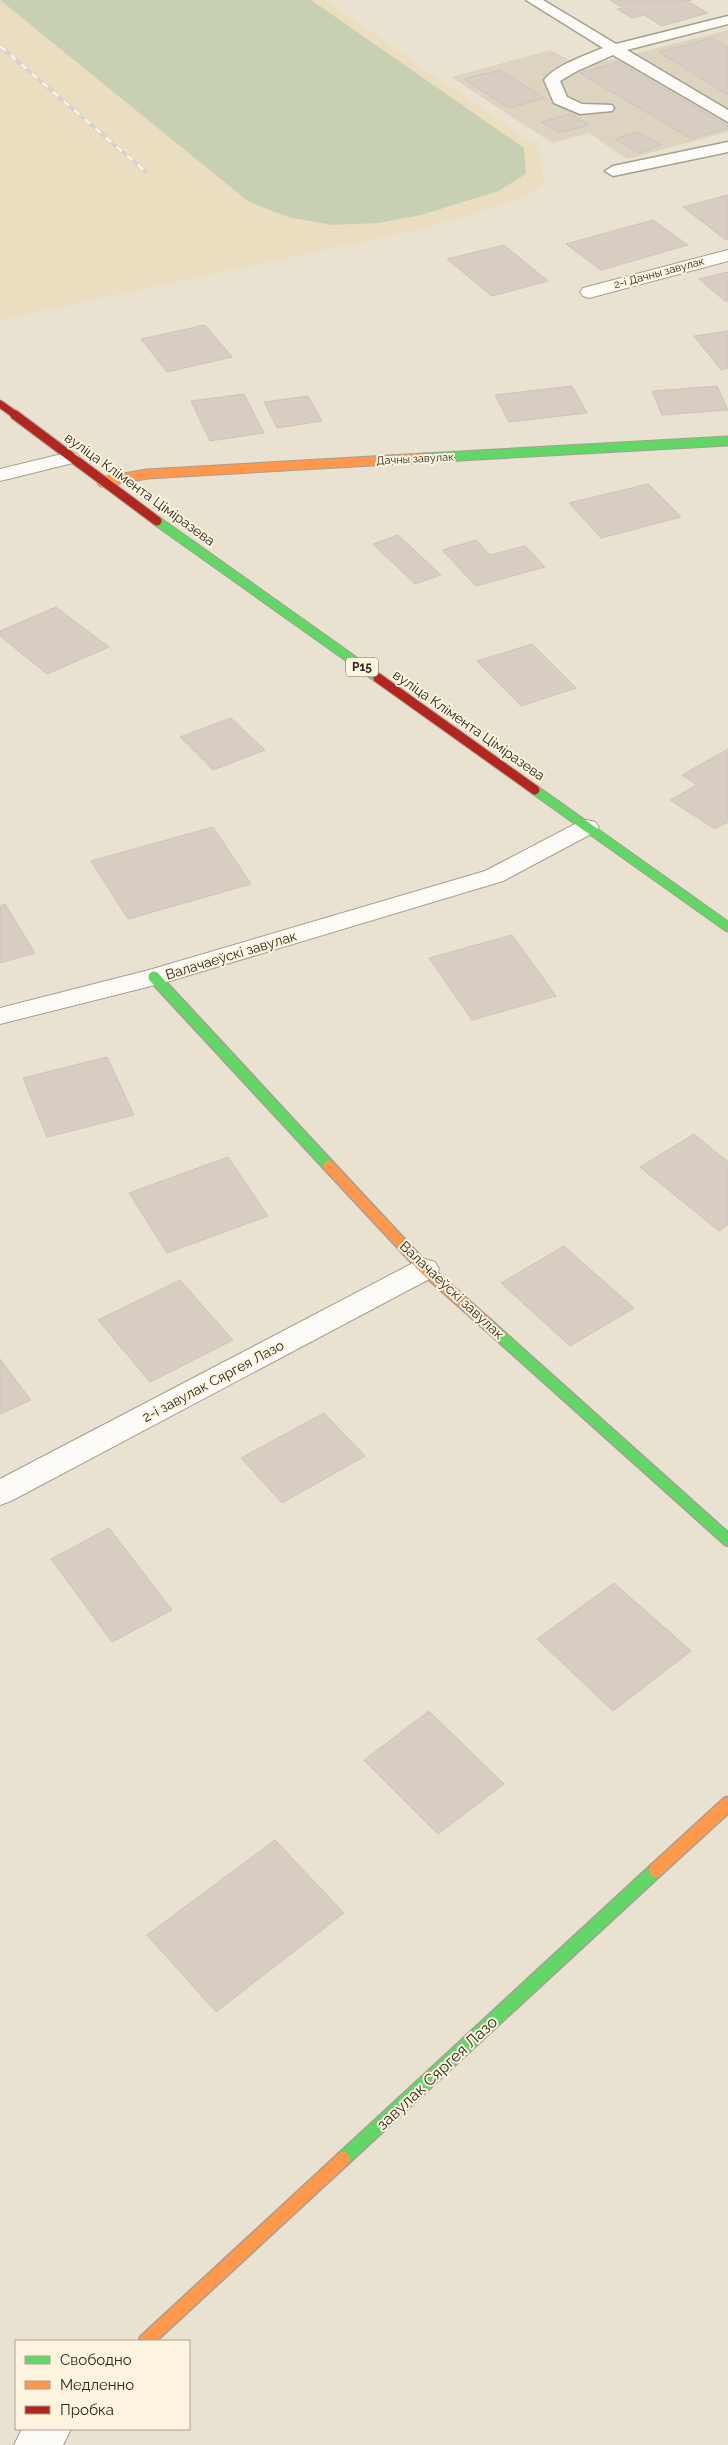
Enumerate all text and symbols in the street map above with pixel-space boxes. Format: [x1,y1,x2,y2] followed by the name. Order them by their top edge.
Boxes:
[612,255,706,291] street label: 2-і Дачны завулак
[62,429,218,549] street label: вуліца Клімента Ціміразева
[376,450,454,468] street label: Дачны завулак
[346,658,378,676] road number: Р15
[390,666,548,784] street label: вуліца Клімента Ціміразева
[163,927,299,983] street label: Валачаеўскі завулак
[397,1238,507,1342] street label: Валачаеўскі завулак
[139,1337,287,1425] street label: 2-і завулак Сяргея Лазо
[373,2012,501,2134] street label: завулак Сяргея Лазо
[15,2340,190,2430] legend
[60,2351,132,2369] text: Свободно
[60,2376,134,2394] text: Медленно
[60,2401,114,2419] text: Пробка

